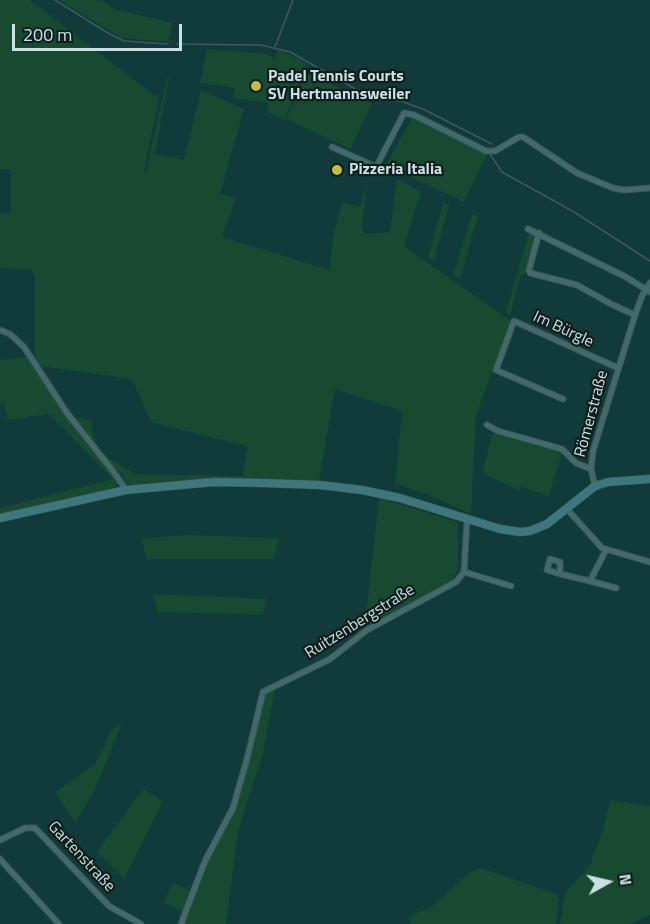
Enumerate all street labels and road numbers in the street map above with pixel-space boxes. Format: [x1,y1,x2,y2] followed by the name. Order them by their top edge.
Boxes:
[530,308,596,352] street label: Im Bürgle
[571,369,613,459] street label: Römerstraße
[302,581,418,663] street label: Ruitzenbergstraße
[43,818,119,896] street label: Gartenstraße

